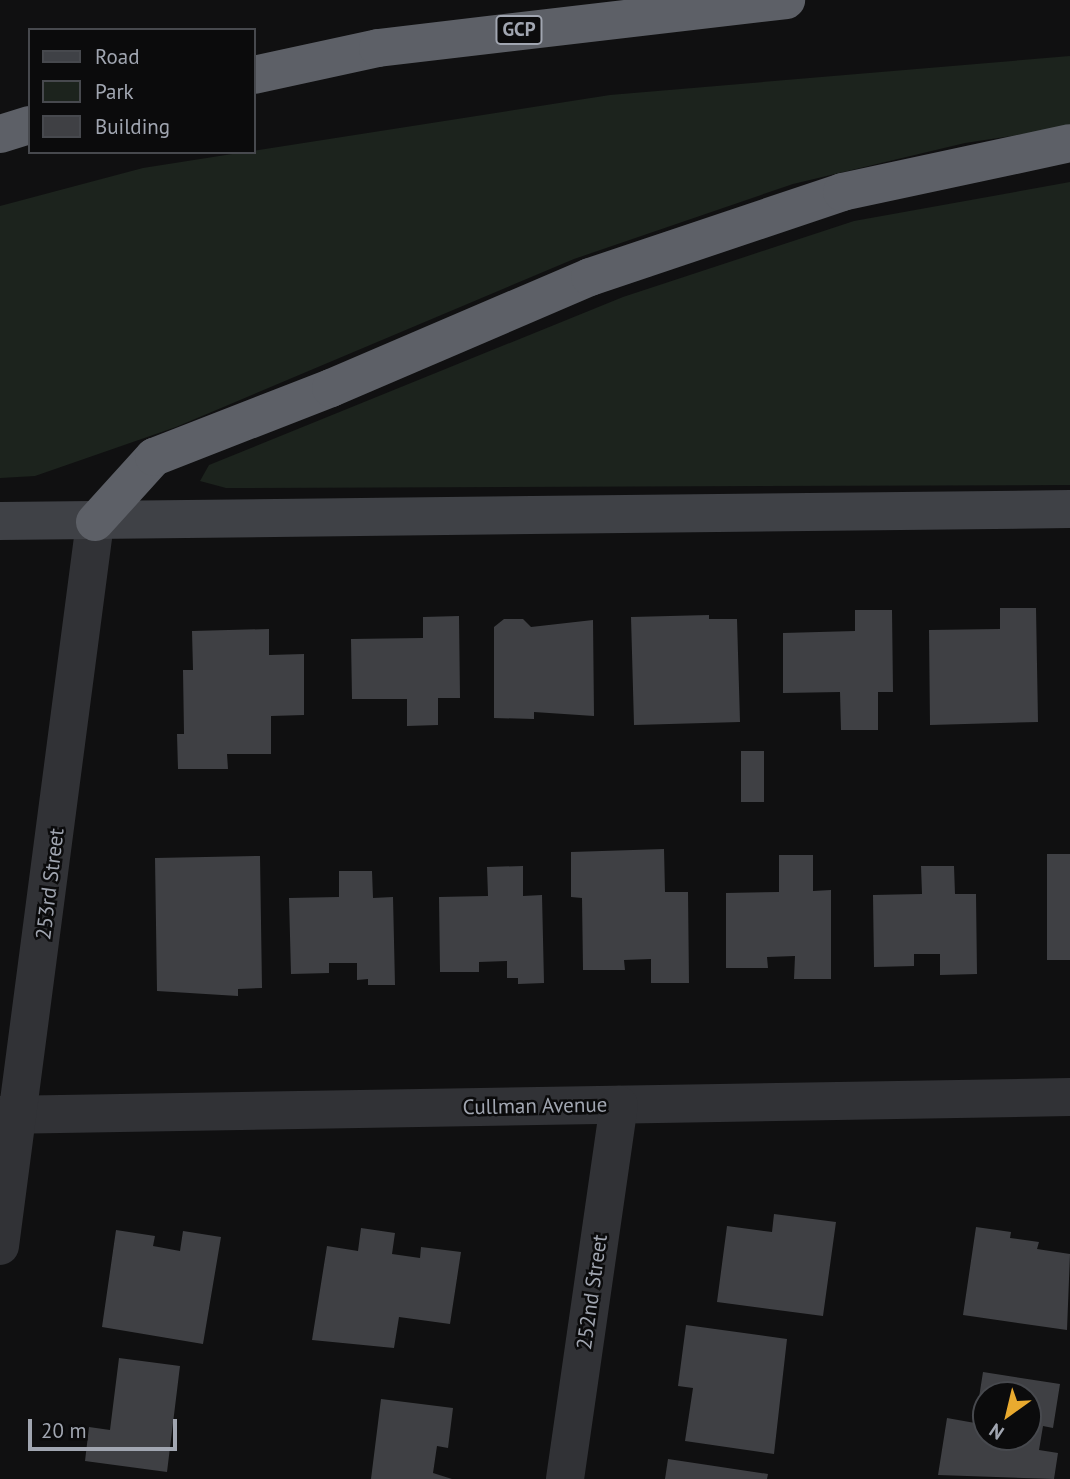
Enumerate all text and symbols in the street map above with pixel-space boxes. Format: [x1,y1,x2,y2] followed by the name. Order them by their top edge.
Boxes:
[494,14,544,46] road number: GCP
[28,28,256,154] legend
[95,43,139,70] text: Road
[95,78,134,105] text: Park
[95,113,170,140] text: Building
[31,827,69,941] street label: 253rd Street
[462,1092,608,1120] street label: Cullman Avenue
[571,1233,613,1351] street label: 252nd Street
[972,1381,1042,1451] north arrow
[32,1406,180,1450] scale bar
[41,1417,87,1444] text: 20 m
[984,1418,1008,1445] text: N

